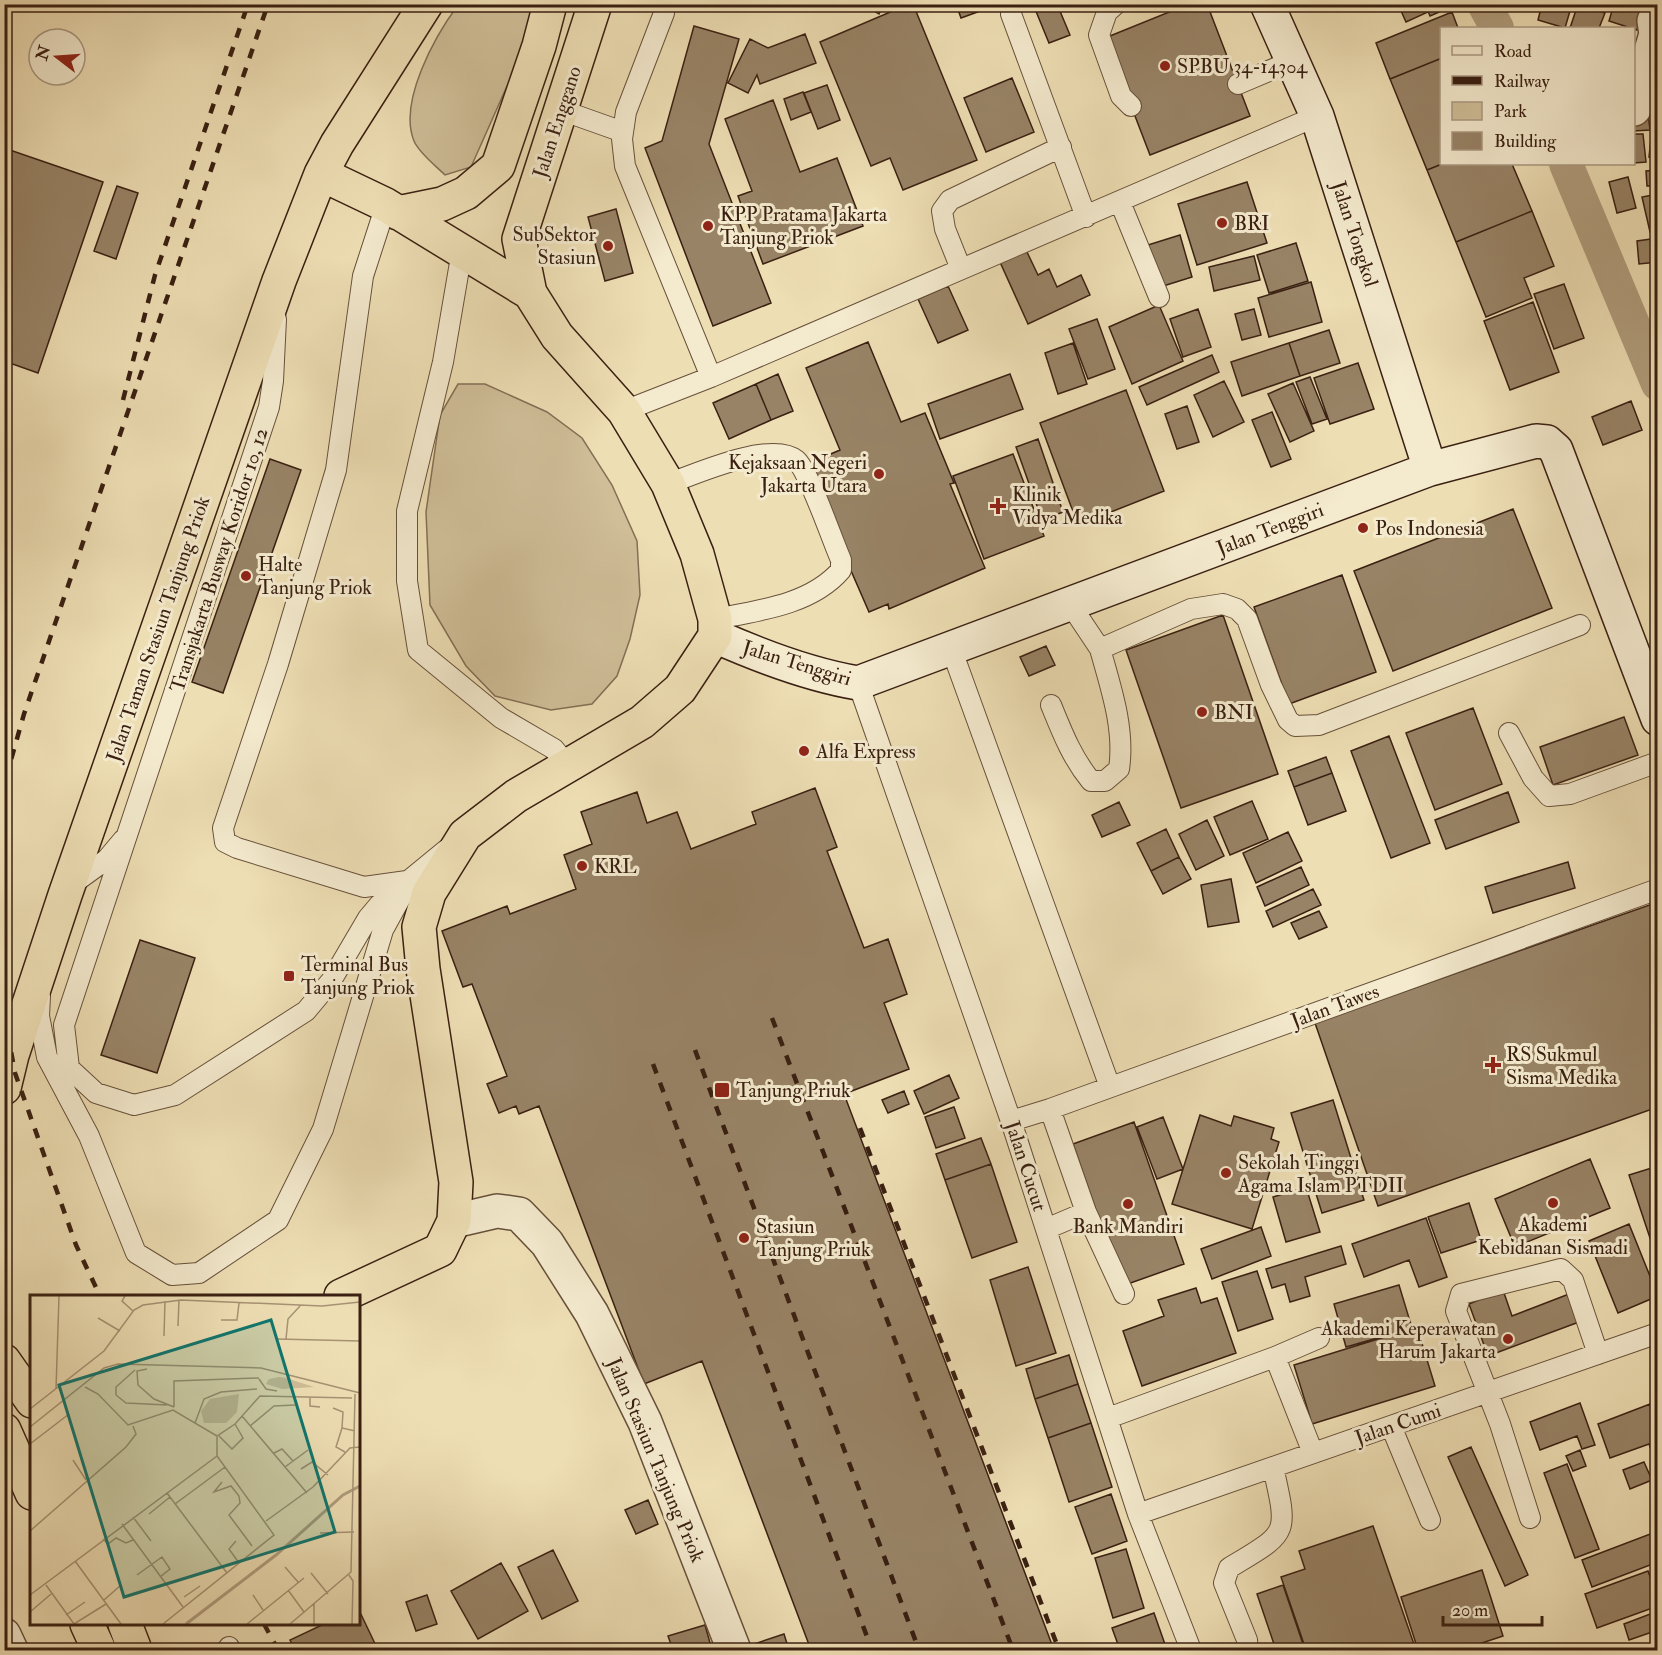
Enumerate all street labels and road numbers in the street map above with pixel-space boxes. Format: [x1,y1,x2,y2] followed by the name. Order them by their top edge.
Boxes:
[527,63,587,182] street label: Jalan Enggano
[1326,177,1384,290] street label: Jalan Tongkol
[164,425,274,695] street label: Transjakarta Busway Koridor 10, 12
[100,492,215,766] street label: Jalan Taman Stasiun Tanjung Priok
[1212,497,1327,561] street label: Jalan Tenggiri
[739,634,854,691] street label: Jalan Tenggiri
[1287,979,1383,1034] street label: Jalan Tawes
[999,1117,1052,1215] street label: Jalan Cucut
[601,1353,711,1567] street label: Jalan Stasiun Tanjung Priok
[1351,1398,1444,1451] street label: Jalan Cumi

